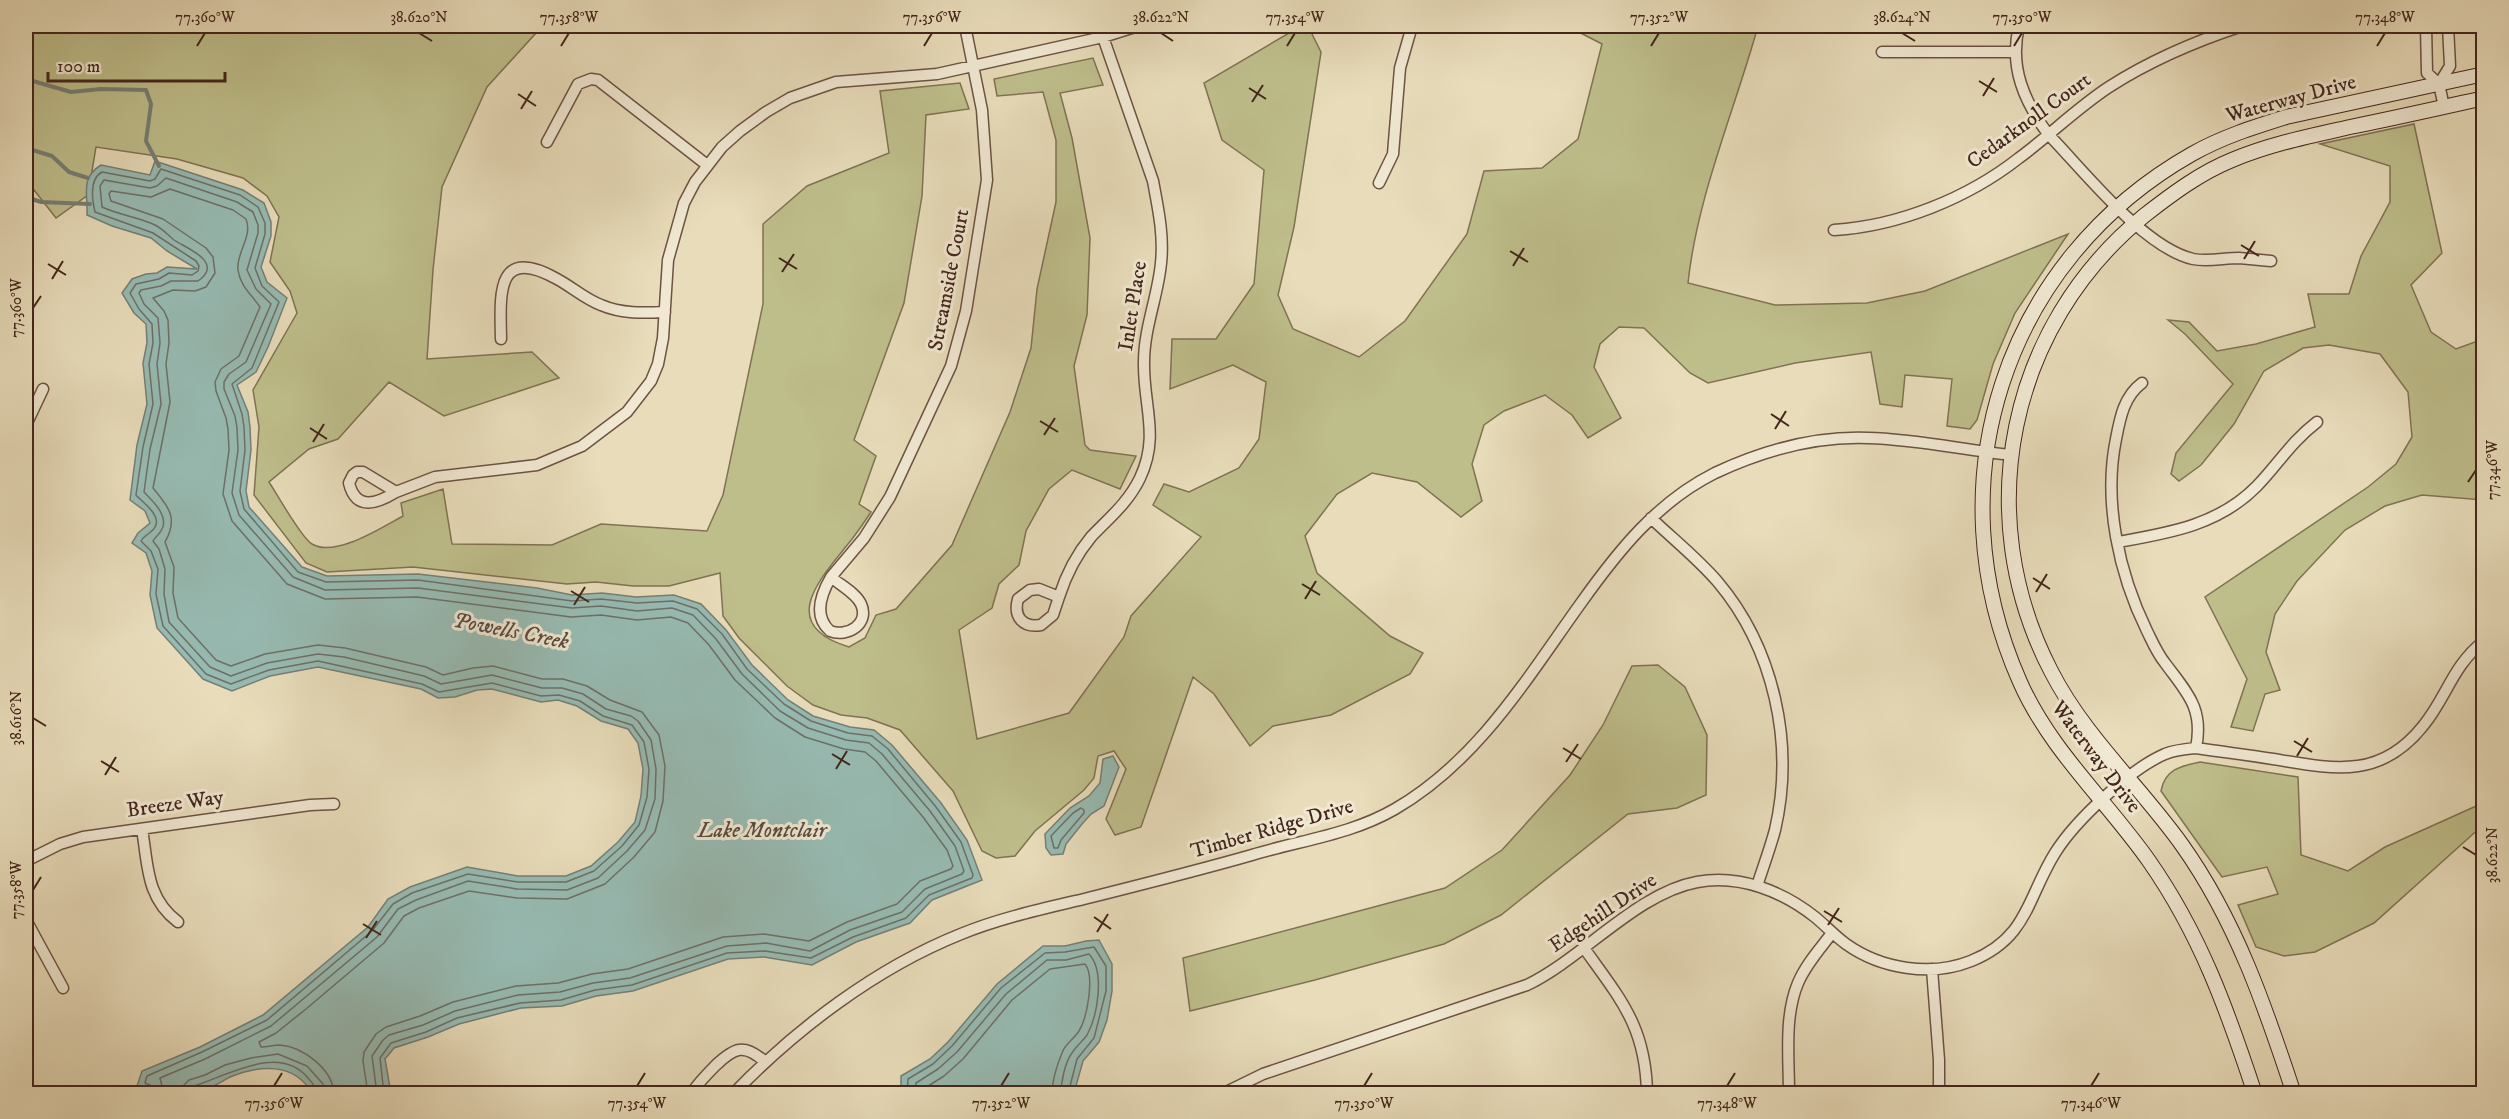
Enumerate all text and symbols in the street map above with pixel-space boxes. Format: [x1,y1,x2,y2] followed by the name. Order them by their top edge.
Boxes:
[175,8,235,27] text: 77.360°W
[390,8,448,27] text: 38.620°N
[540,8,598,27] text: 77.358°W
[903,8,962,27] text: 77.356°W
[1133,8,1189,27] text: 38.622°N
[1266,8,1325,27] text: 77.354°W
[1630,8,1688,27] text: 77.352°W
[1873,8,1931,27] text: 38.624°N
[1993,8,2052,27] text: 77.350°W
[2355,8,2415,27] text: 77.348°W
[48,45,225,83] scale bar
[57,56,100,78] text: 100 m
[1962,67,2096,175] street label: Cedarknoll Court
[2222,69,2359,129] street label: Waterway Drive
[923,207,976,353] street label: Streamside Court
[1113,259,1153,353] street label: Inlet Place
[7,278,26,338] text: 77.360°W
[2483,440,2502,500] text: 77.346°W
[451,607,572,656] water label: Powells Creek
[7,691,26,745] text: 38.616°N
[2045,695,2147,818] street label: Waterway Drive
[125,784,226,824] street label: Breeze Way
[1188,793,1357,865] street label: Timber Ridge Drive
[696,817,828,844] water label: Lake Montclair
[2483,827,2502,883] text: 38.622°N
[7,861,26,919] text: 77.358°W
[1544,867,1662,959] street label: Edgehill Drive
[245,1094,304,1113] text: 77.356°W
[608,1094,667,1113] text: 77.354°W
[972,1094,1030,1113] text: 77.352°W
[1335,1094,1394,1113] text: 77.350°W
[1697,1094,1757,1113] text: 77.348°W
[2061,1094,2121,1113] text: 77.346°W

